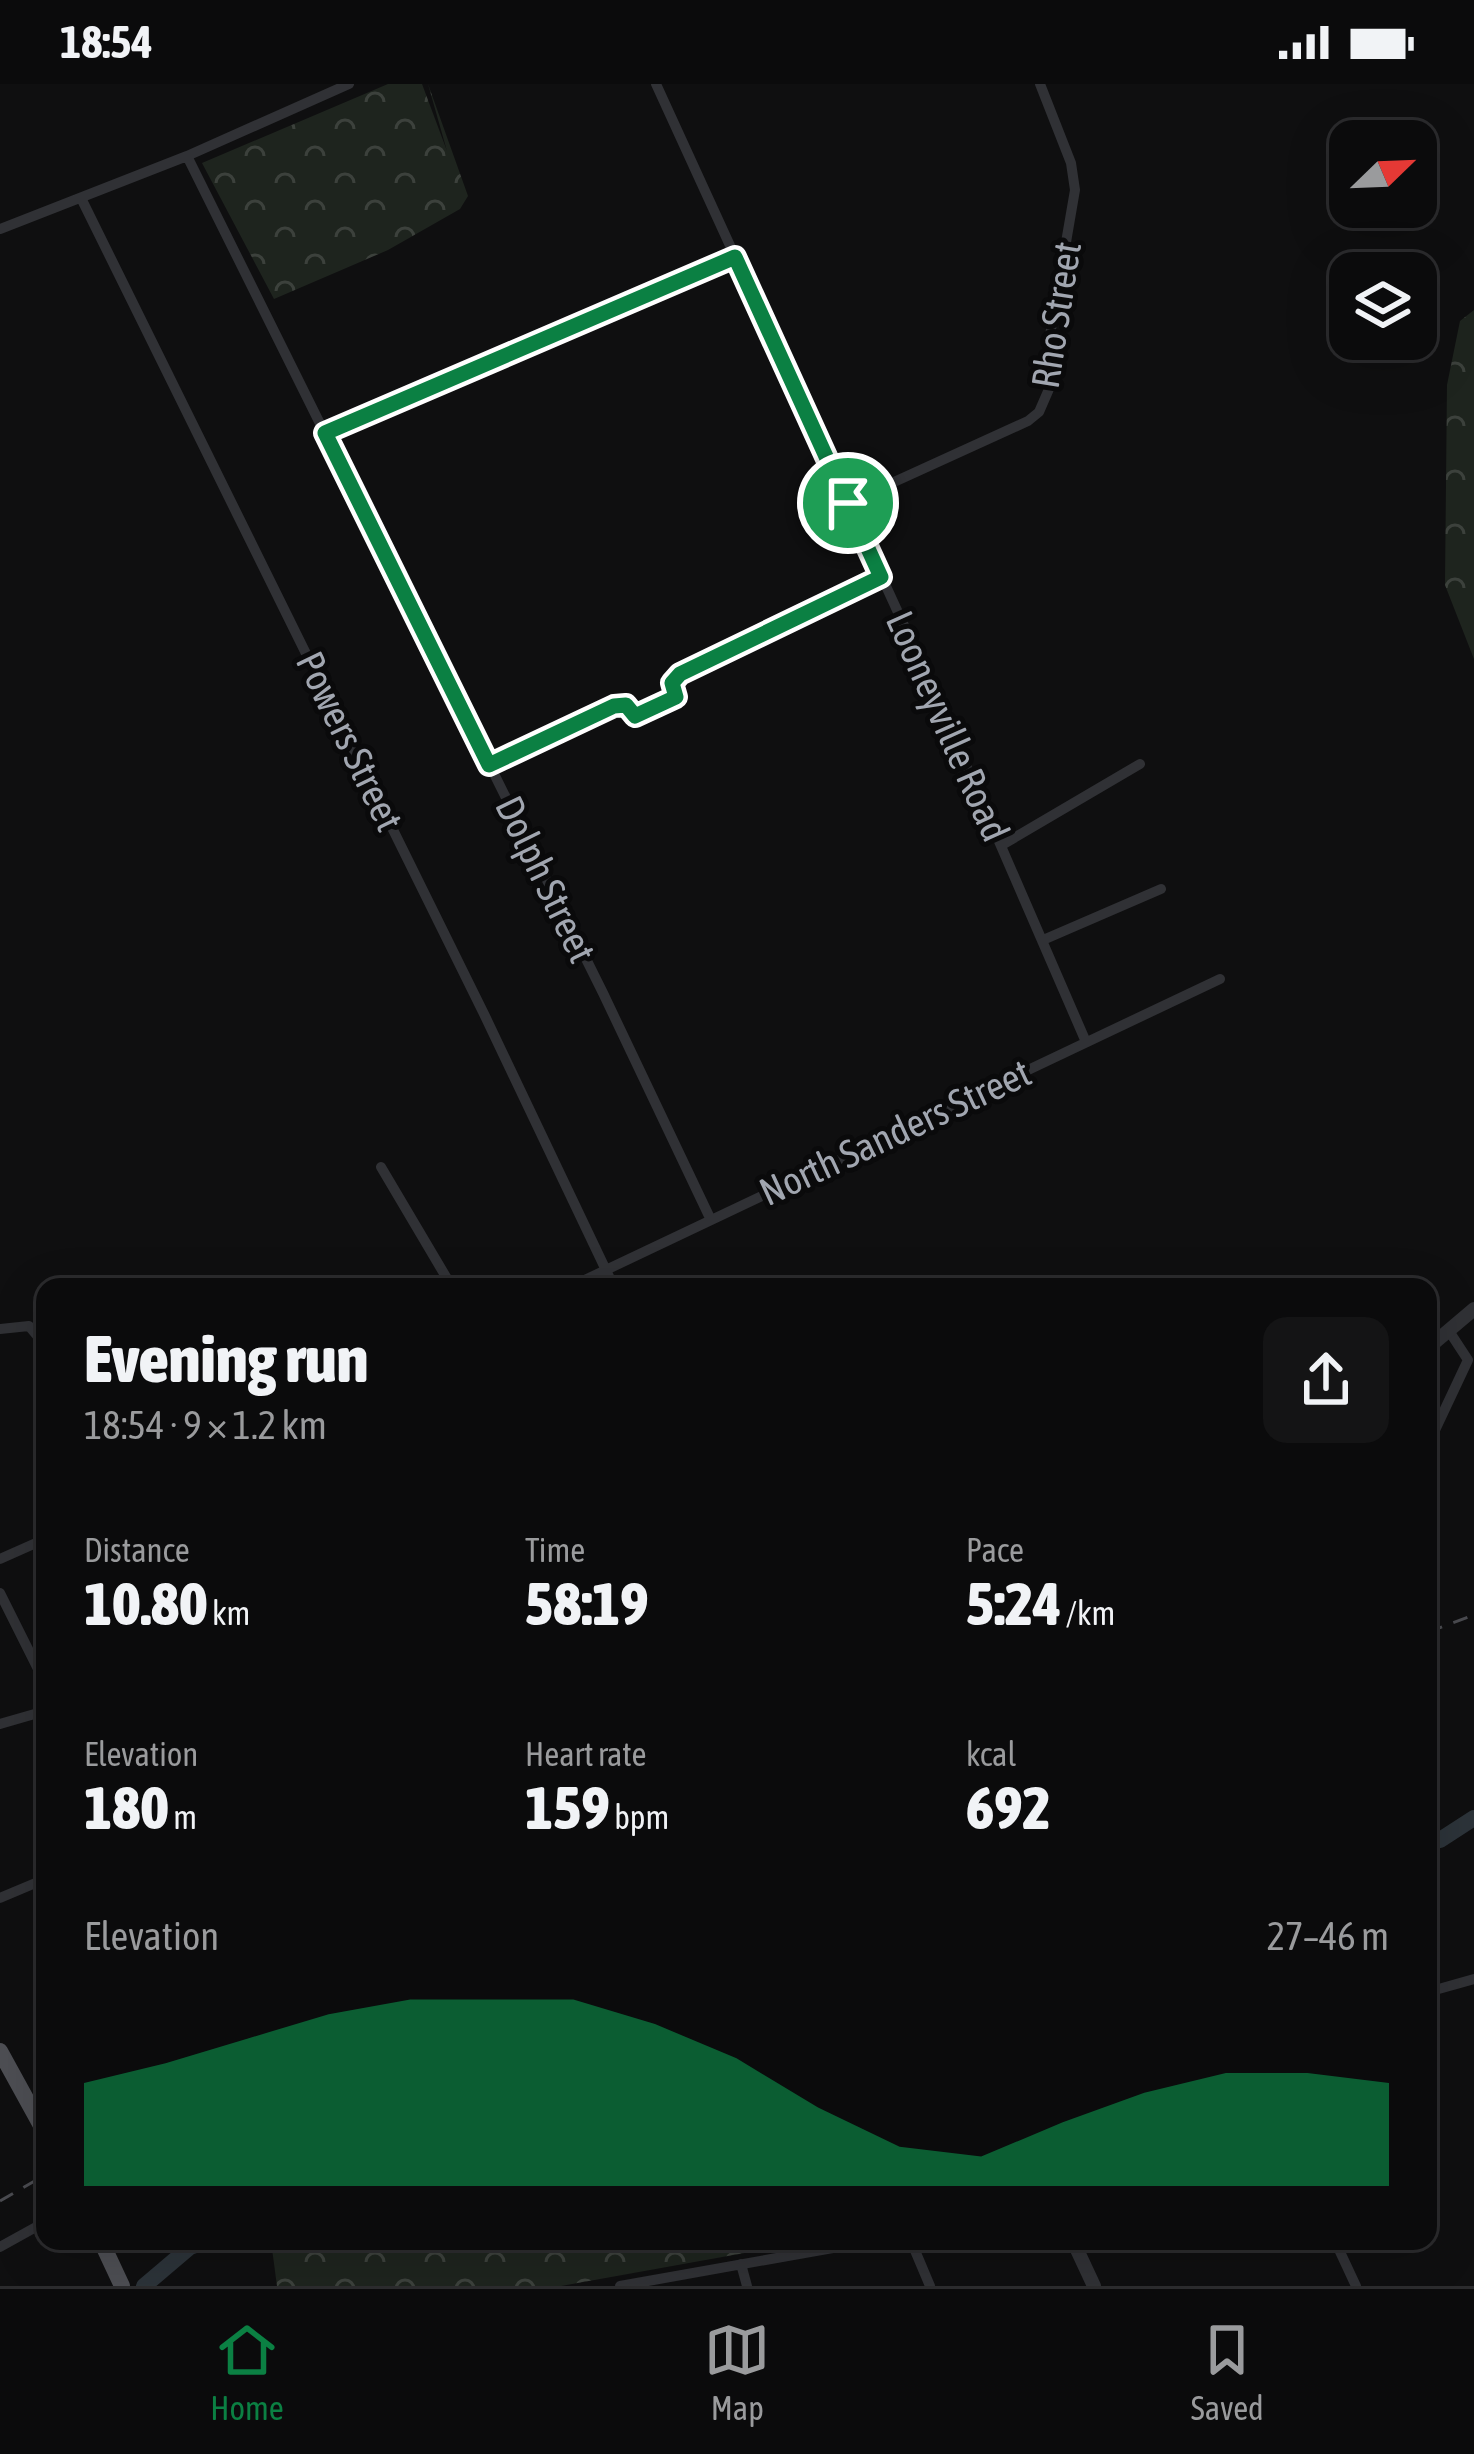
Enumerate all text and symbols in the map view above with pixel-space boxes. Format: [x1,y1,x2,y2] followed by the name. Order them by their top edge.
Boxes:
[60,16,153,68] text: 18:54
[1329,120,1437,228] north arrow
[1329,120,1437,360] map controls
[1023,239,1089,391] street label: Rho Street
[1329,252,1437,360] button: layers
[797,452,899,554] pin
[815,470,881,536] icon: arrive
[878,604,1018,848] street label: Looneyville Road
[288,644,412,838] street label: Powers Street
[487,789,605,969] street label: Dolph Street
[753,1050,1037,1214] street label: North Sanders Street
[1263,1317,1389,1443] button: share
[84,1320,369,1396] text: Evening run
[84,1403,327,1447] text: 18:54 · 9 × 1.2 km
[84,1531,190,1569] text: Distance
[525,1531,585,1569] text: Time
[966,1531,1024,1569] text: Pace
[84,1569,207,1638] text: 10.80
[525,1569,648,1638] text: 58:19
[966,1569,1061,1638] text: 5:24
[207,1594,250,1632] text: km
[1061,1594,1115,1632] text: /km
[84,1735,198,1773] text: Elevation
[525,1735,647,1773] text: Heart rate
[966,1735,1016,1773] text: kcal
[84,1773,169,1842] text: 180
[525,1773,610,1842] text: 159
[966,1773,1051,1842] text: 692
[169,1798,197,1836] text: m
[610,1798,669,1836] text: bpm
[84,1914,219,1958] text: Elevation
[1267,1914,1389,1958] text: 27–46 m
[210,2317,284,2427] tab: Home
[704,2317,770,2427] tab: Map
[1191,2317,1264,2427] tab: Saved

